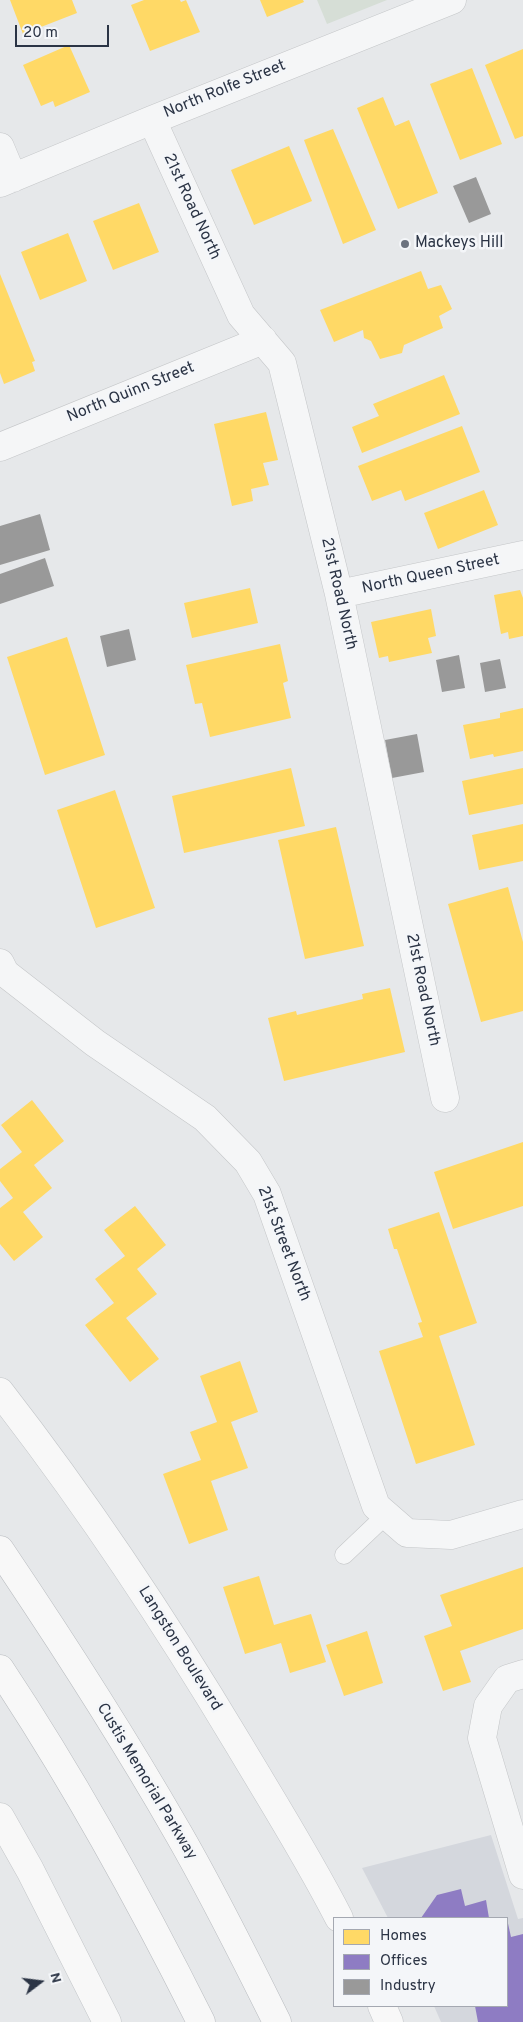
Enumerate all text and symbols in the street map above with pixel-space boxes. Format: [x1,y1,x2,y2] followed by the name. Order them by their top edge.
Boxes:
[18,15,111,47] scale bar
[23,24,58,43] text: 20 m
[161,57,289,123] street label: North Rolfe Street
[158,151,224,263] street label: 21st Road North
[415,234,503,254] place label: Mackeys Hill
[399,238,411,250] marker: Mackeys Hill
[64,359,198,427] street label: North Quinn Street
[316,536,360,652] street label: 21st Road North
[360,551,502,599] street label: North Queen Street
[401,932,443,1048] street label: 21st Road North
[252,1184,314,1304] street label: 21st Street North
[133,1583,225,1715] street label: Langston Boulevard
[92,1700,200,1864] street label: Custis Memorial Parkway
[333,1917,508,2007] legend
[380,1927,427,1946] text: Homes
[380,1952,427,1971] text: Offices
[15,1957,65,2007] north arrow
[45,1971,64,1985] text: N
[380,1977,436,1996] text: Industry

